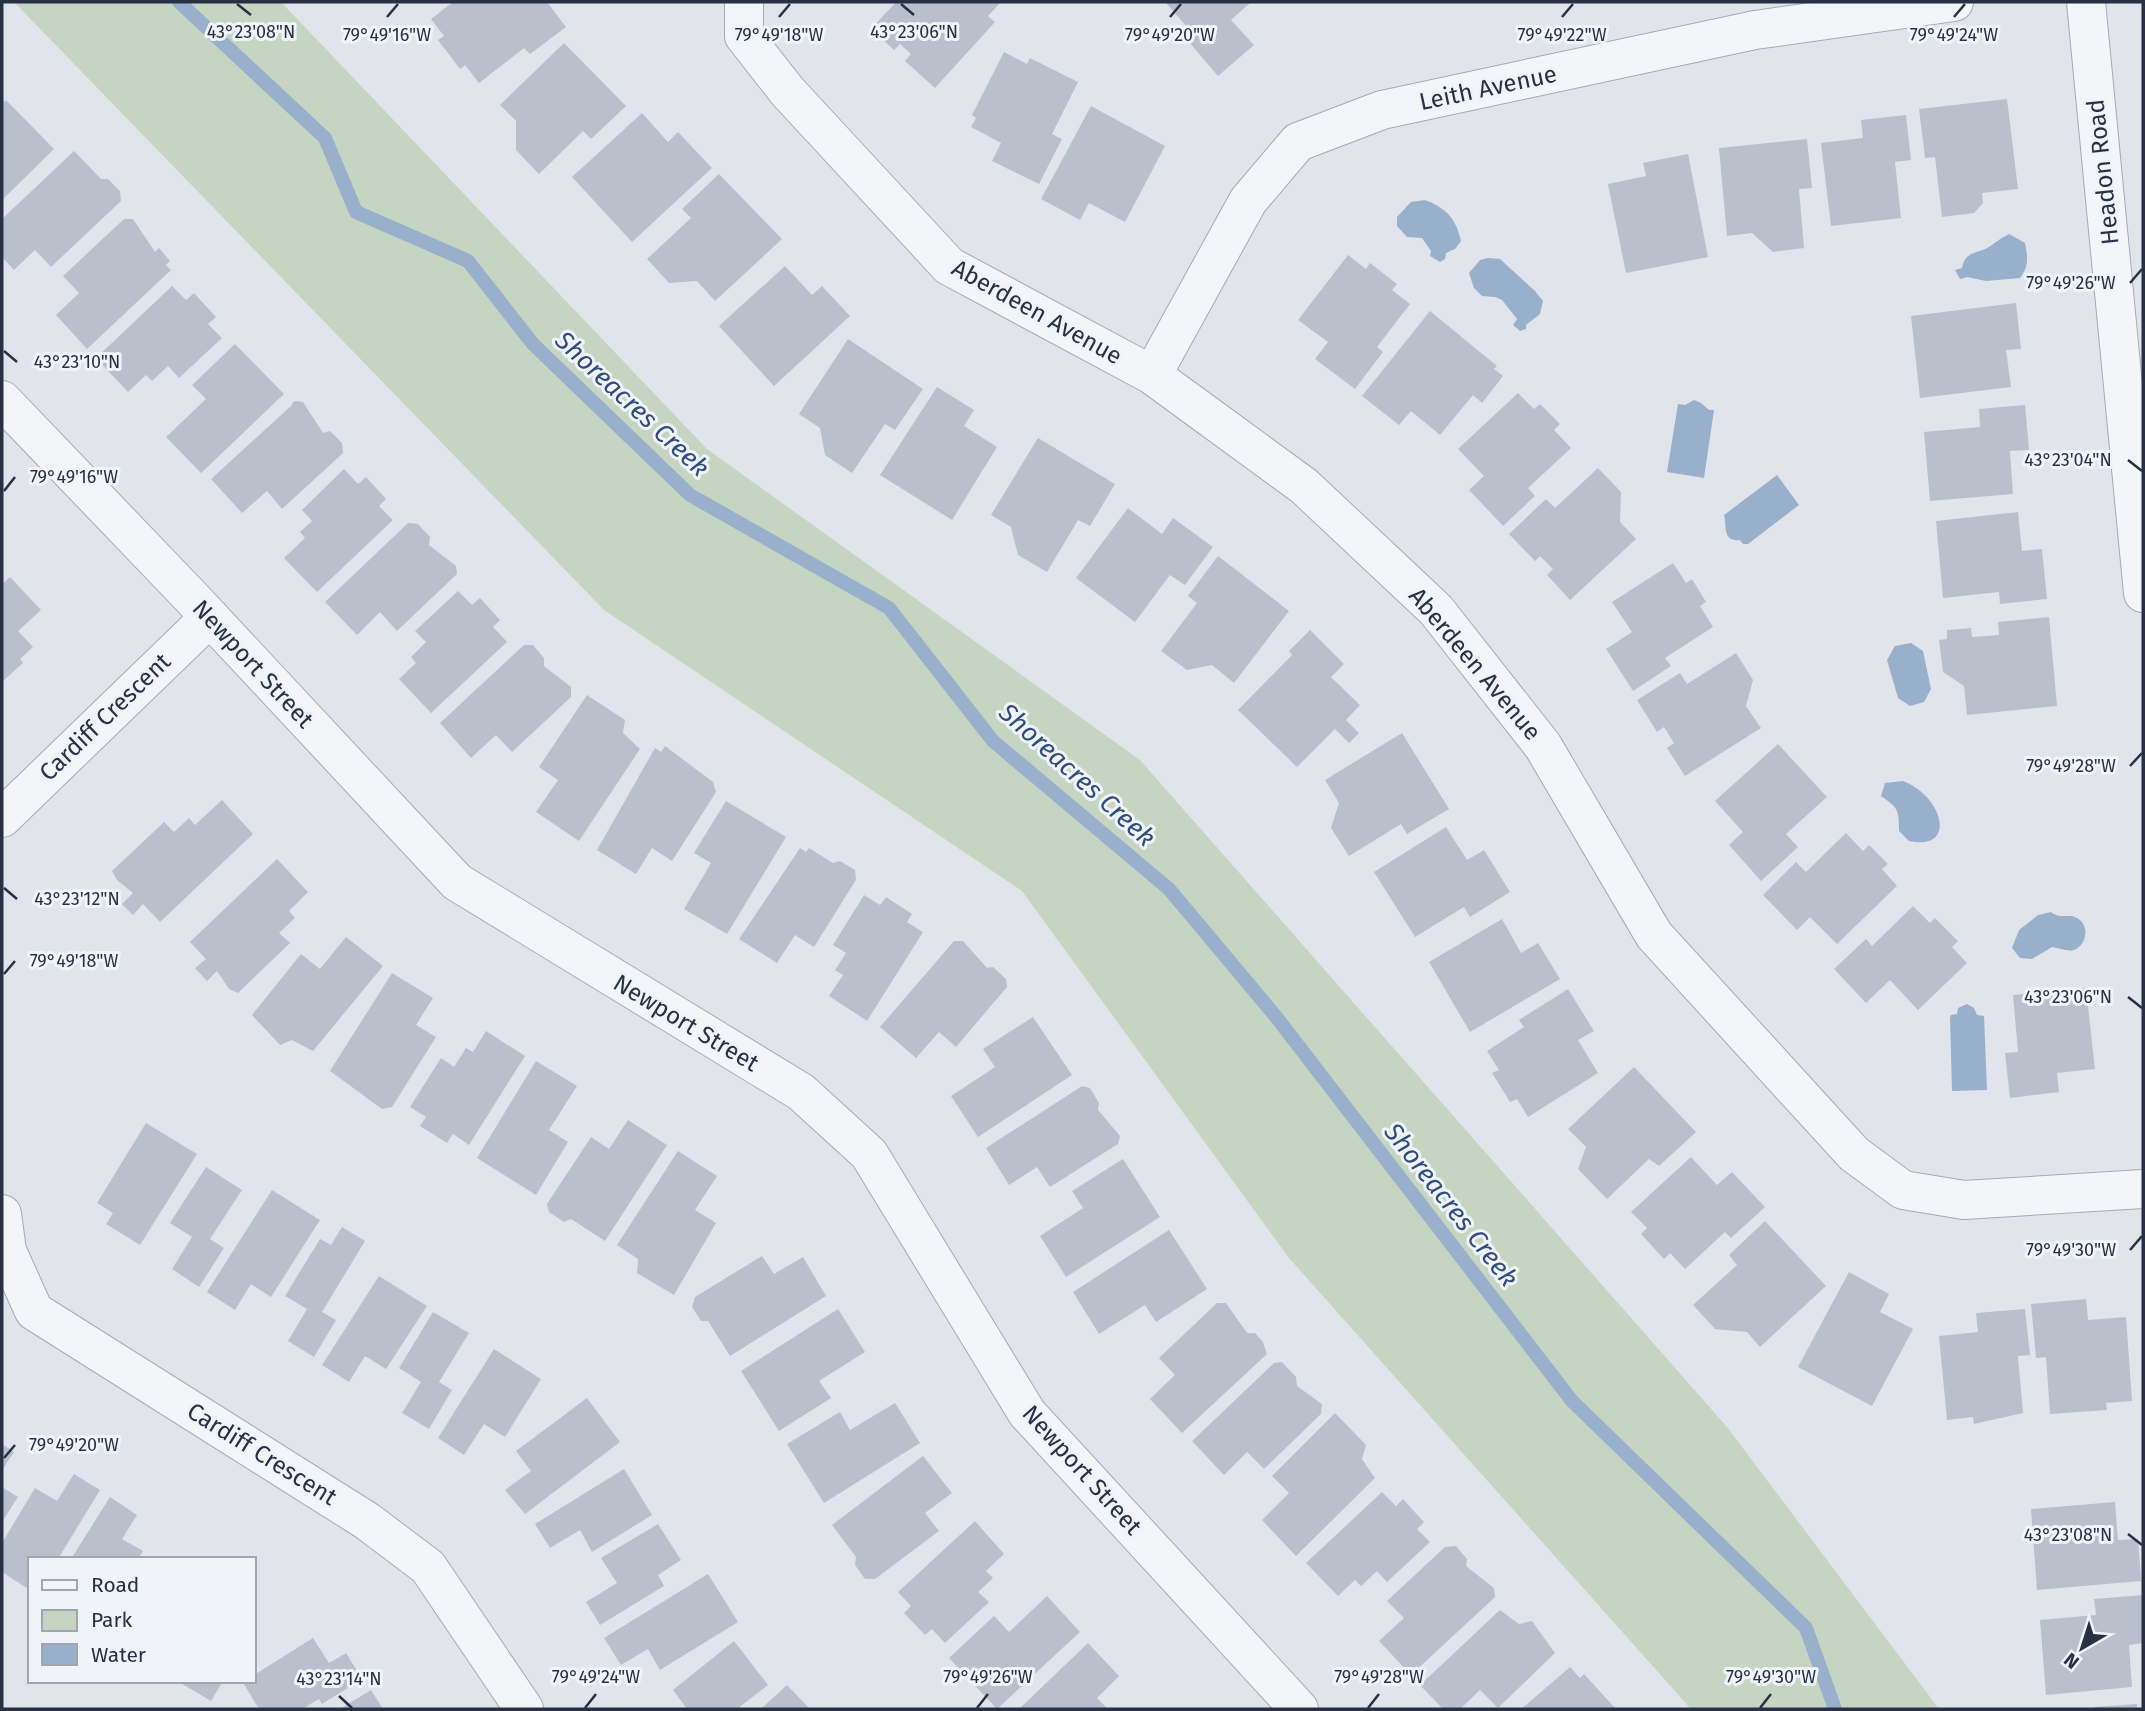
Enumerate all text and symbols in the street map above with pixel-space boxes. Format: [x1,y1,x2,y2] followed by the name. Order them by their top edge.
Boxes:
[207,21,295,43] text: 43°23'08"N
[870,21,958,43] text: 43°23'06"N
[343,24,431,46] text: 79°49'16"W
[735,24,823,46] text: 79°49'18"W
[1125,24,1215,46] text: 79°49'20"W
[1517,24,1607,46] text: 79°49'22"W
[1910,24,1998,46] text: 79°49'24"W
[1417,60,1559,116] street label: Leith Avenue
[2081,98,2125,246] street label: Headon Road
[947,254,1127,370] street label: Aberdeen Avenue
[2026,272,2116,294] text: 79°49'26"W
[548,324,715,483] water label: Shoreacres Creek
[34,351,120,373] text: 43°23'10"N
[2024,449,2112,471] text: 43°23'04"N
[30,466,118,488] text: 79°49'16"W
[1403,582,1547,746] street label: Aberdeen Avenue
[187,594,320,734] street label: Newport Street
[34,647,176,786] street label: Cardiff Crescent
[992,696,1161,853] water label: Shoreacres Creek
[2026,755,2116,777] text: 79°49'28"W
[34,888,120,910] text: 43°23'12"N
[30,950,118,972] text: 79°49'18"W
[608,969,764,1077] street label: Newport Street
[2024,986,2112,1008] text: 43°23'06"N
[1377,1116,1524,1293] water label: Shoreacres Creek
[2026,1239,2116,1261] text: 79°49'30"W
[182,1397,342,1511] street label: Cardiff Crescent
[1017,1400,1148,1541] street label: Newport Street
[29,1434,119,1456] text: 79°49'20"W
[2024,1524,2112,1546] text: 43°23'08"N
[28,1557,256,1683] legend
[91,1572,139,1598] text: Road
[91,1607,133,1633] text: Park
[2047,1613,2117,1683] north arrow
[91,1642,146,1668] text: Water
[2059,1648,2084,1674] text: N
[552,1666,640,1688] text: 79°49'24"W
[943,1666,1033,1688] text: 79°49'26"W
[1334,1666,1424,1688] text: 79°49'28"W
[1726,1666,1816,1688] text: 79°49'30"W
[296,1668,382,1690] text: 43°23'14"N

